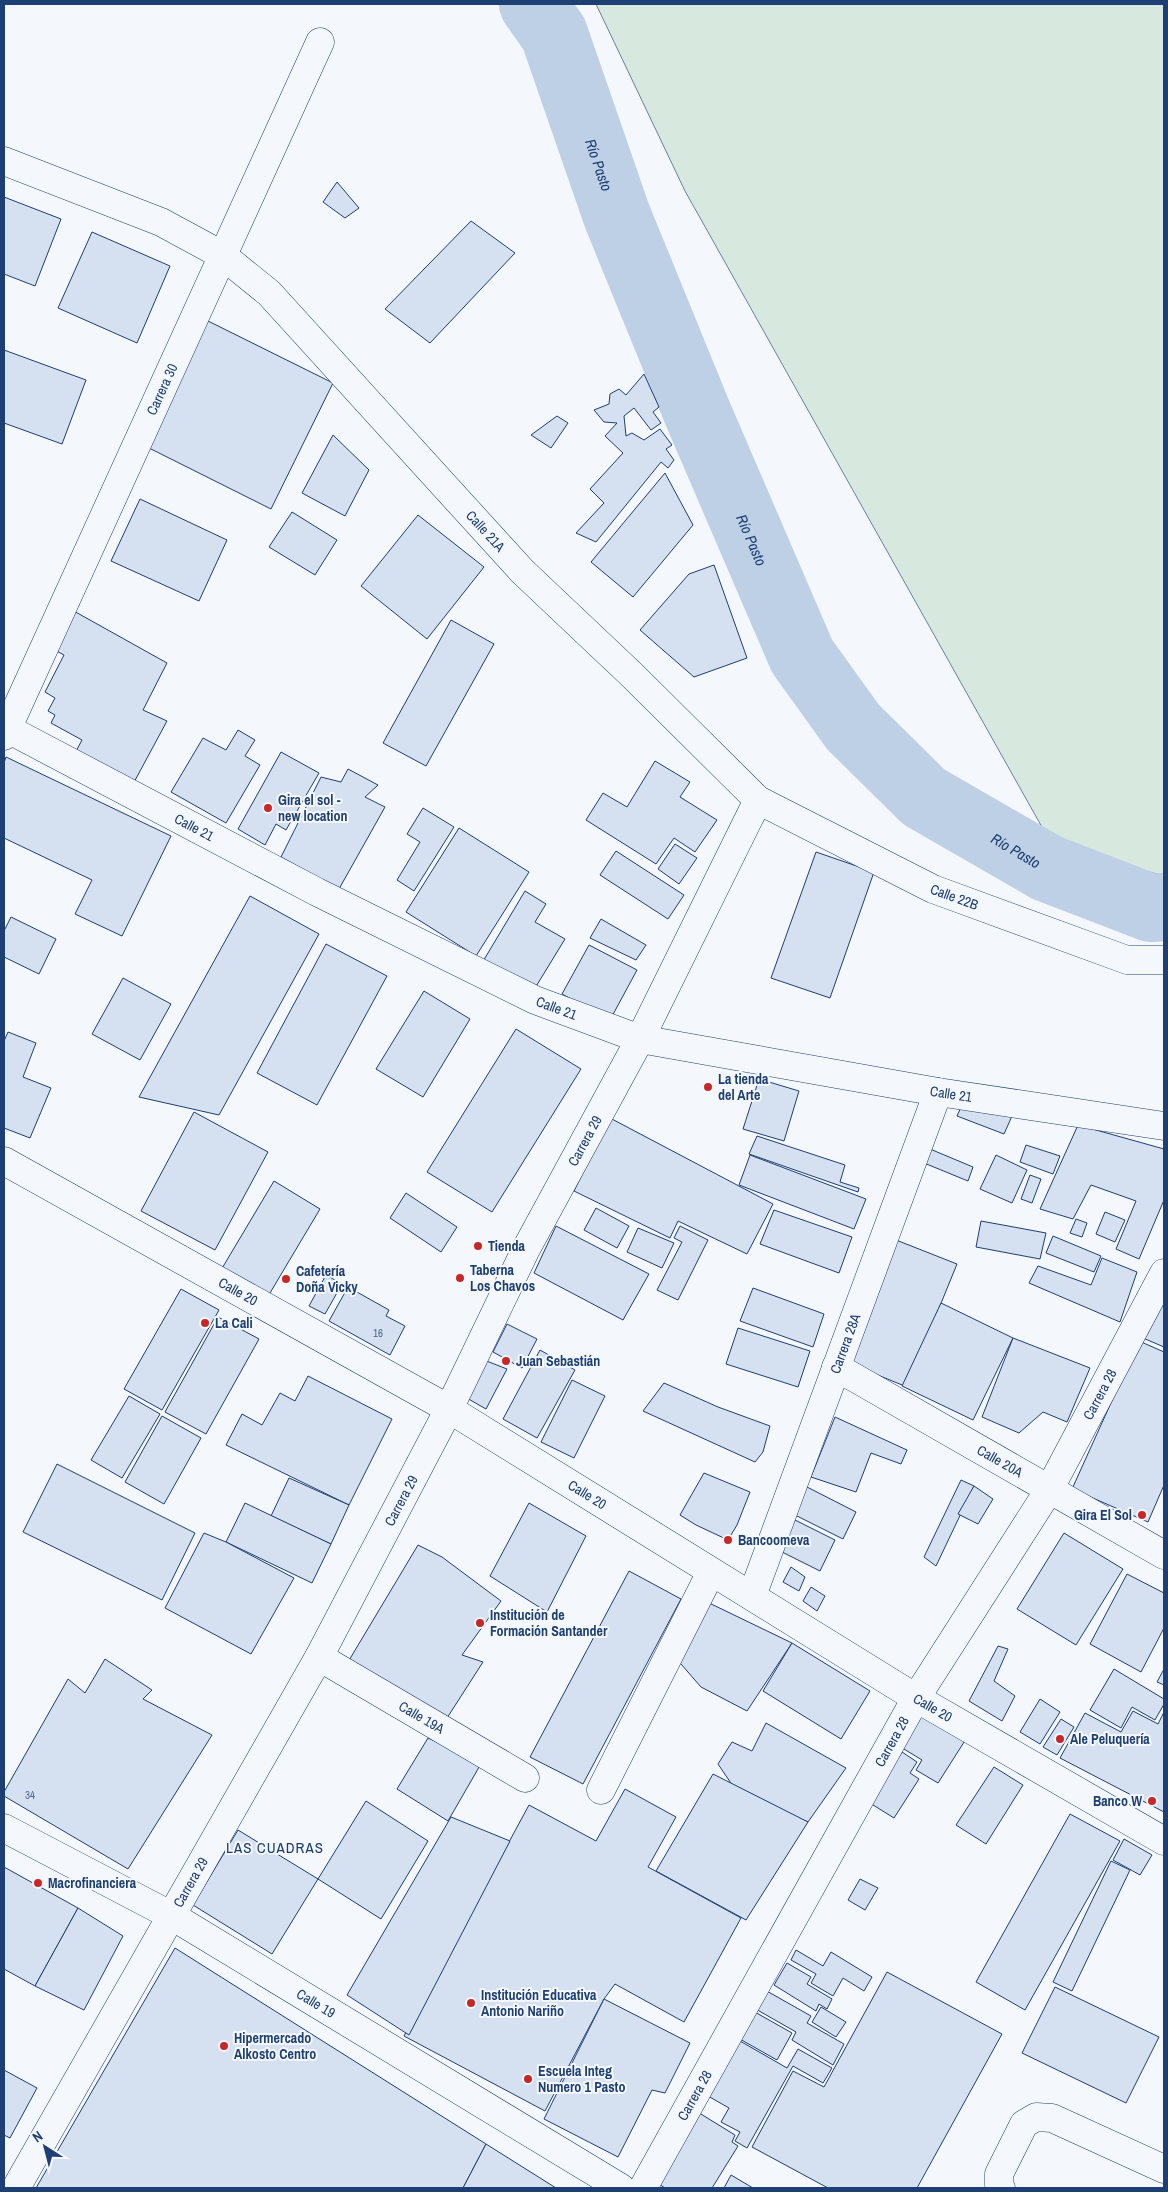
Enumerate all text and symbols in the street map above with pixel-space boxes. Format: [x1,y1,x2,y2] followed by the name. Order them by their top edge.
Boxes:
[581,136,618,194] water label: Río Pasto
[142,361,181,418] street label: Carrera 30
[462,506,509,556] street label: Calle 21A
[732,511,772,569] water label: Río Pasto
[278,791,348,825] place label: Gira el sol - new location
[262,802,274,814] marker: Gira el sol - new location
[171,809,218,845] street label: Calle 21
[987,828,1045,873] water label: Río Pasto
[928,880,981,914] street label: Calle 22B
[534,992,580,1024] street label: Calle 21
[718,1070,769,1104] place label: La tienda del Arte
[702,1081,714,1093] marker: La tienda del Arte
[929,1082,974,1106] street label: Calle 21
[564,1112,606,1169] street label: Carrera 29
[488,1237,525,1255] place label: Tienda
[472,1240,484,1252] marker: Tienda
[470,1261,535,1295] place label: Taberna Los Chavos
[296,1262,358,1296] place label: Cafetería Doña Vicky
[454,1272,466,1284] marker: Taberna Los Chavos
[215,1273,261,1310] street label: Calle 20
[280,1273,292,1285] marker: Cafetería Doña Vicky
[826,1311,865,1376] street label: Carrera 28A
[215,1314,253,1332] place label: La Cali
[199,1317,211,1329] marker: La Cali
[373,1326,383,1340] house number: 16
[516,1352,600,1370] place label: Juan Sebastián
[500,1355,512,1367] marker: Juan Sebastián
[1079,1366,1120,1423] street label: Carrera 28
[974,1441,1026,1481] street label: Calle 20A
[380,1472,422,1529] street label: Carrera 29
[565,1476,610,1513] street label: Calle 20
[1074,1506,1132,1524] place label: Gira El Sol
[1136,1509,1148,1521] marker: Gira El Sol
[738,1531,810,1549] place label: Bancoomeva
[722,1534,734,1546] marker: Bancoomeva
[490,1606,608,1640] place label: Institución de Formación Santander
[474,1617,486,1629] marker: Institución de Formación Santander
[910,1689,956,1726] street label: Calle 20
[396,1697,448,1738] street label: Calle 19A
[870,1713,913,1770] street label: Carrera 28
[1070,1730,1150,1748] place label: Ale Peluquería
[1054,1733,1066,1745] marker: Ale Peluquería
[25,1788,35,1802] house number: 34
[1093,1792,1142,1810] place label: Banco W
[1146,1795,1158,1807] marker: Banco W
[226,1837,324,1858] district label: LAS CUADRAS
[169,1854,212,1911] street label: Carrera 29
[48,1874,137,1892] place label: Macrofinanciera
[32,1877,44,1889] marker: Macrofinanciera
[293,1985,339,2022] street label: Calle 19
[481,1986,597,2020] place label: Institución Educativa Antonio Nariño
[465,1997,477,2009] marker: Institución Educativa Antonio Nariño
[234,2029,316,2063] place label: Hipermercado Alkosto Centro
[218,2040,230,2052] marker: Hipermercado Alkosto Centro
[538,2062,625,2096] place label: Escuela Integ Numero 1 Pasto
[673,2067,716,2124] street label: Carrera 28
[522,2073,534,2085] marker: Escuela Integ Numero 1 Pasto
[20,2122,70,2172] north arrow
[29,2127,46,2146] text: N

